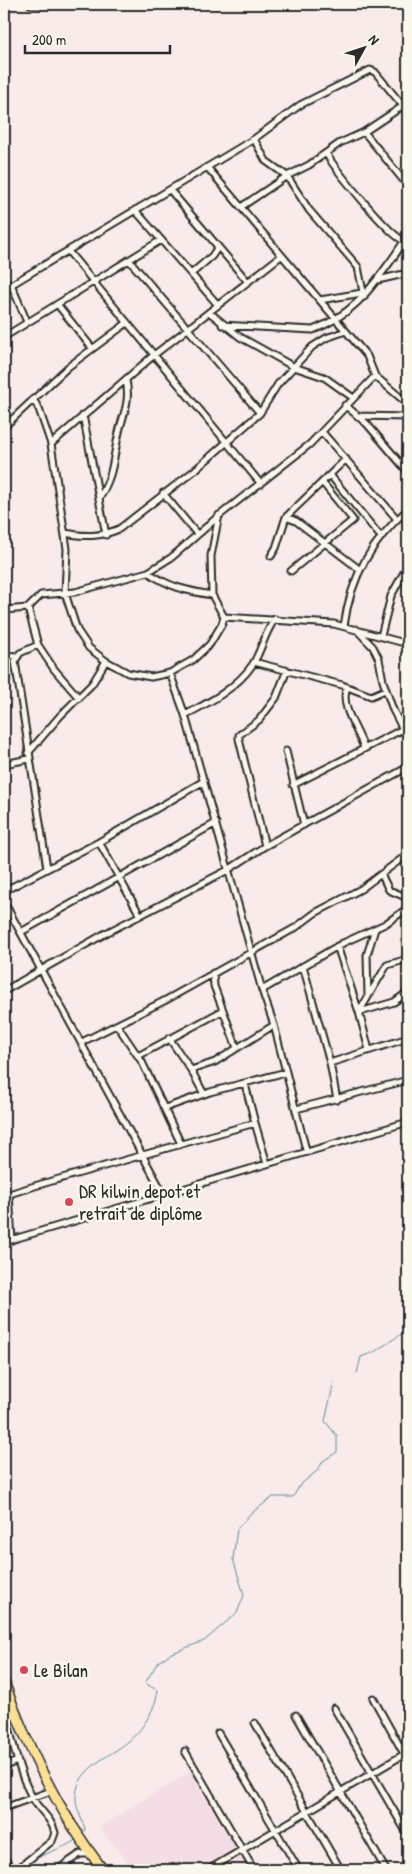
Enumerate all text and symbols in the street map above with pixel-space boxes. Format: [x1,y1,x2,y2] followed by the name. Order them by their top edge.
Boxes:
[25,22,170,54] scale bar
[340,22,390,72] north arrow
[32,29,66,50] text: 200 m
[365,30,384,49] text: N
[79,1178,203,1226] place label: DR kilwin depot et retrait de diplôme
[63,1196,75,1208] marker: DR kilwin depot et retrait de diplôme
[34,1657,88,1683] place label: Le Bilan
[18,1664,30,1676] marker: Le Bilan

